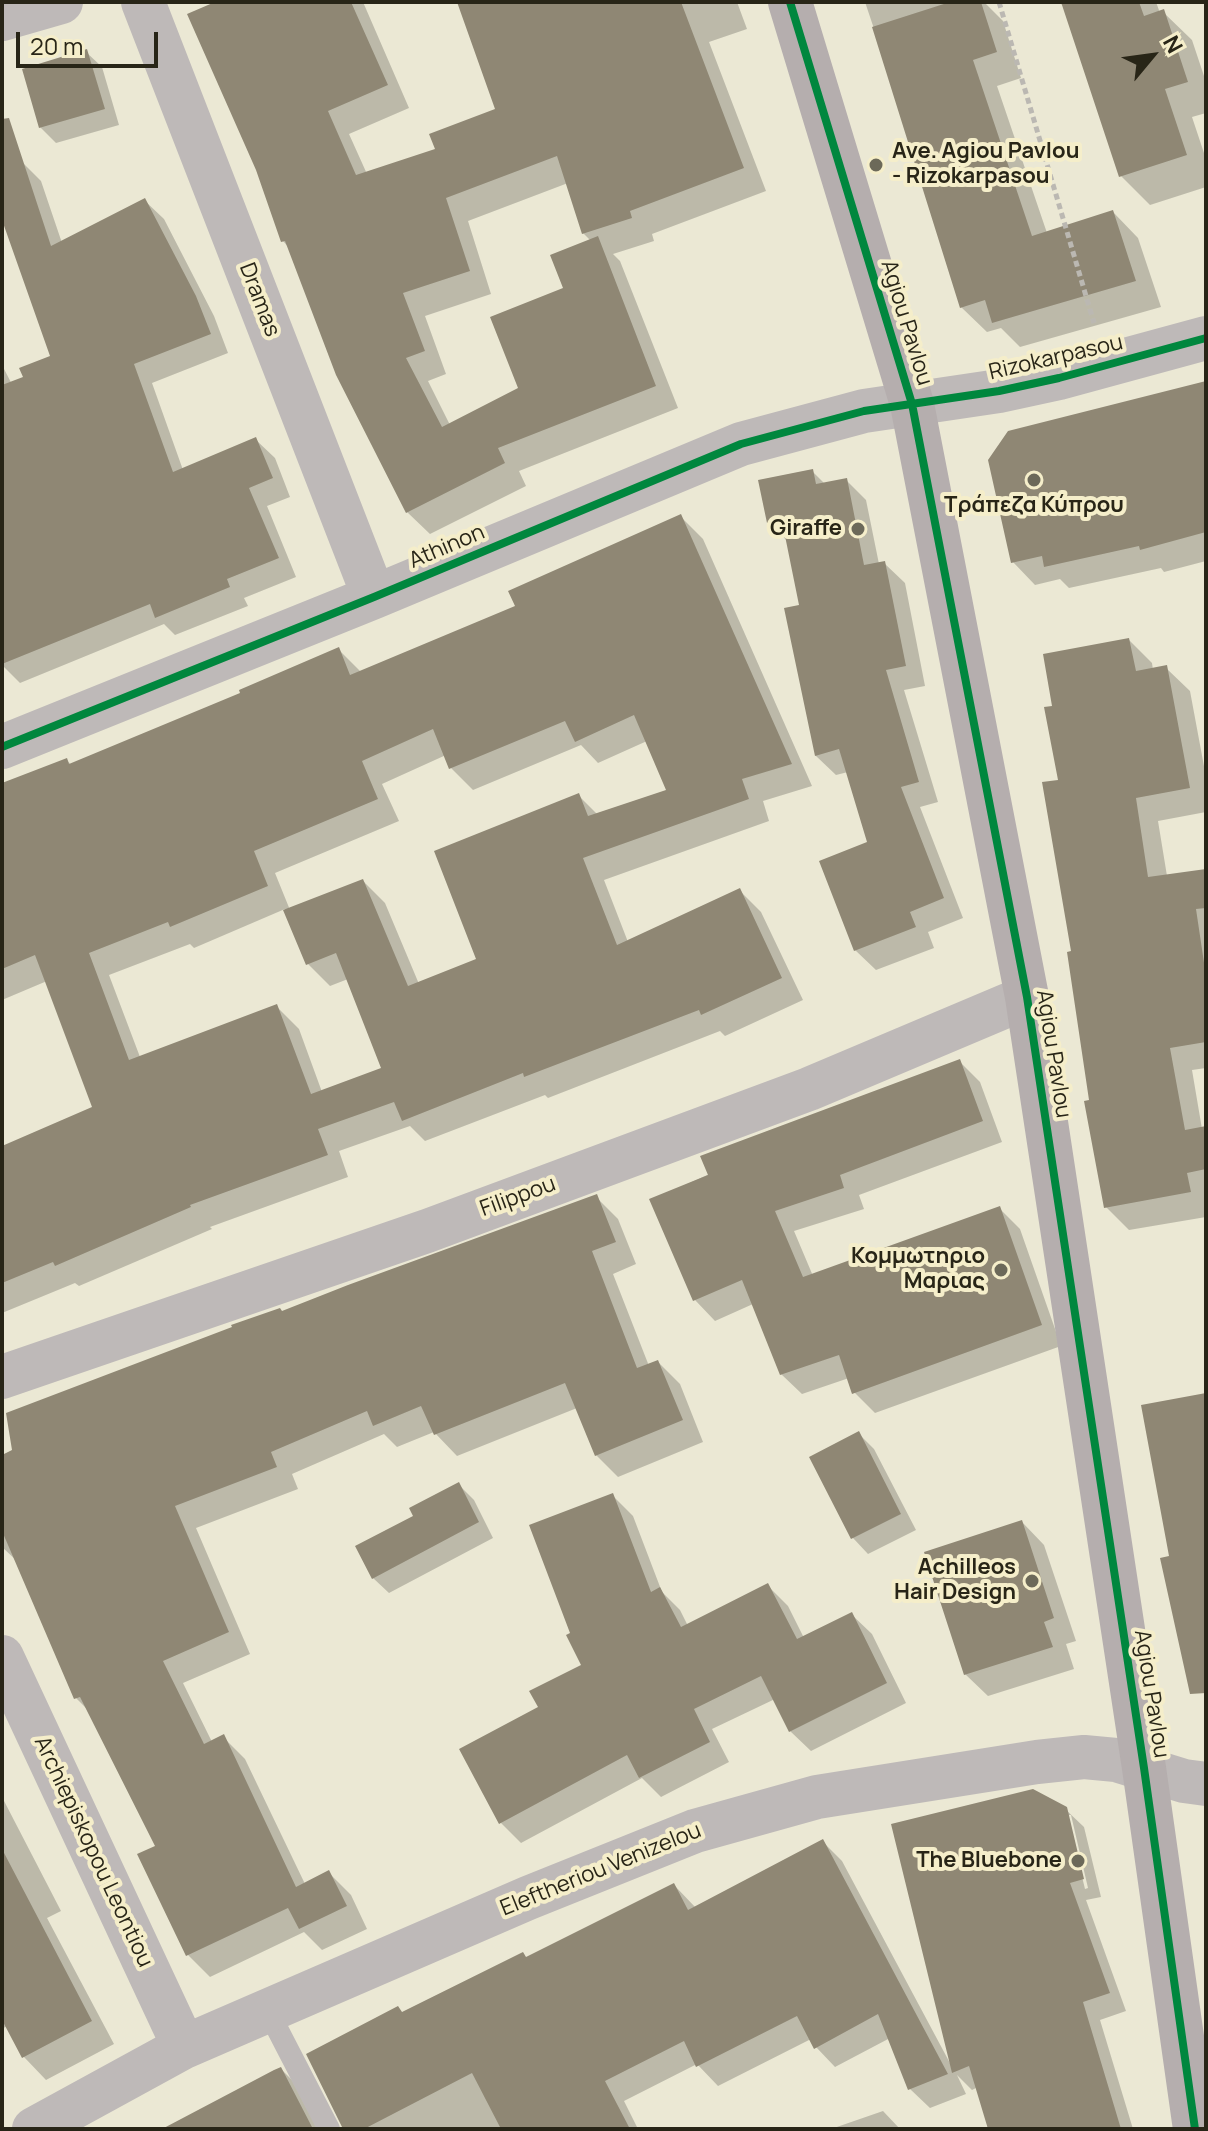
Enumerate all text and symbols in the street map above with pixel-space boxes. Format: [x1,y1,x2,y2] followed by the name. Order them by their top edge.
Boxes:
[20,16,162,66] scale bar
[1112,16,1192,96] north arrow
[30,29,83,62] text: 20 m
[1156,30,1190,59] text: N
[892,139,1079,190] place label: Ave. Agiou Pavlou - Rizokarpasou
[867,156,885,174] marker: Ave. Agiou Pavlou - Rizokarpasou
[874,257,938,389] street label: Agiou Pavlou
[233,259,285,341] street label: Dramas
[986,330,1126,386] street label: Rizokarpasou
[1025,471,1043,489] marker: Τράπεζα Κύπρου
[944,493,1124,519] place label: Τράπεζα Κύπρου
[770,516,842,542] place label: Giraffe
[405,519,489,575] street label: Athinon
[849,520,867,538] marker: Giraffe
[1030,988,1076,1120] street label: Agiou Pavlou
[477,1171,559,1223] street label: Filippou
[851,1244,985,1296] place label: Κομμωτηριο Μαριας
[992,1261,1010,1279] marker: Κομμωτηριο Μαριας
[894,1555,1016,1606] place label: Achilleos Hair Design
[1023,1572,1041,1590] marker: Achilleos Hair Design
[1128,1628,1174,1760] street label: Agiou Pavlou
[28,1732,158,1972] street label: Archiepiskopou Leontiou
[497,1818,705,1922] street label: Eleftheriou Venizelou
[916,1848,1062,1874] place label: The Bluebone
[1069,1852,1087,1870] marker: The Bluebone

